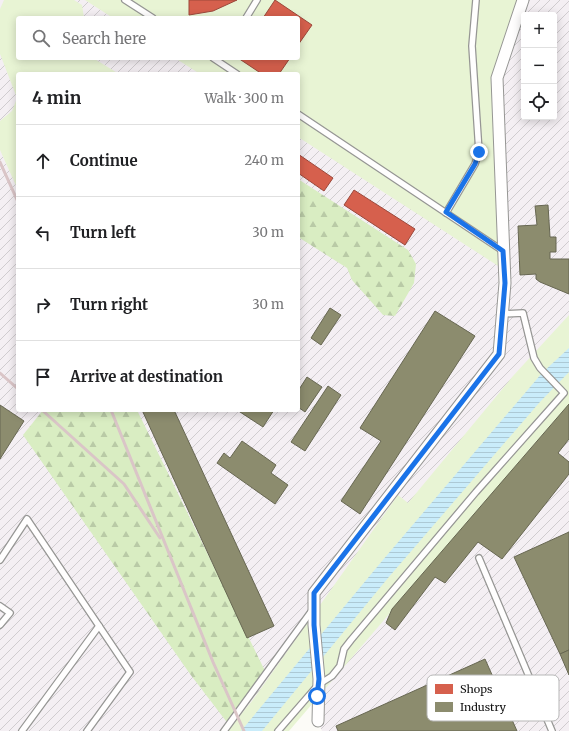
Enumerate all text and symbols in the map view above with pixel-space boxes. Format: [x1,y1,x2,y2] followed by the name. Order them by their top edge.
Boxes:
[521,12,557,120] map controls
[521,12,557,48] button: +
[16,16,300,60] search box
[30,27,52,49] icon: search
[62,29,146,48] text: Search here
[521,48,557,84] button: −
[521,84,557,120] button: locate
[32,87,81,109] text: 4 min
[204,90,284,107] text: Walk · 300 m
[470,143,488,161] route end
[32,150,54,172] icon: ahead
[70,151,138,170] text: Continue
[244,152,284,169] text: 240 m
[32,222,54,244] icon: left
[70,223,136,242] text: Turn left
[252,224,284,241] text: 30 m
[32,294,54,316] icon: right
[70,295,148,314] text: Turn right
[252,296,284,313] text: 30 m
[32,366,54,388] icon: arrive
[70,367,223,386] text: Arrive at destination
[427,675,559,721] legend
[460,682,492,696] text: Shops
[308,687,326,705] route start
[460,700,507,714] text: Industry

